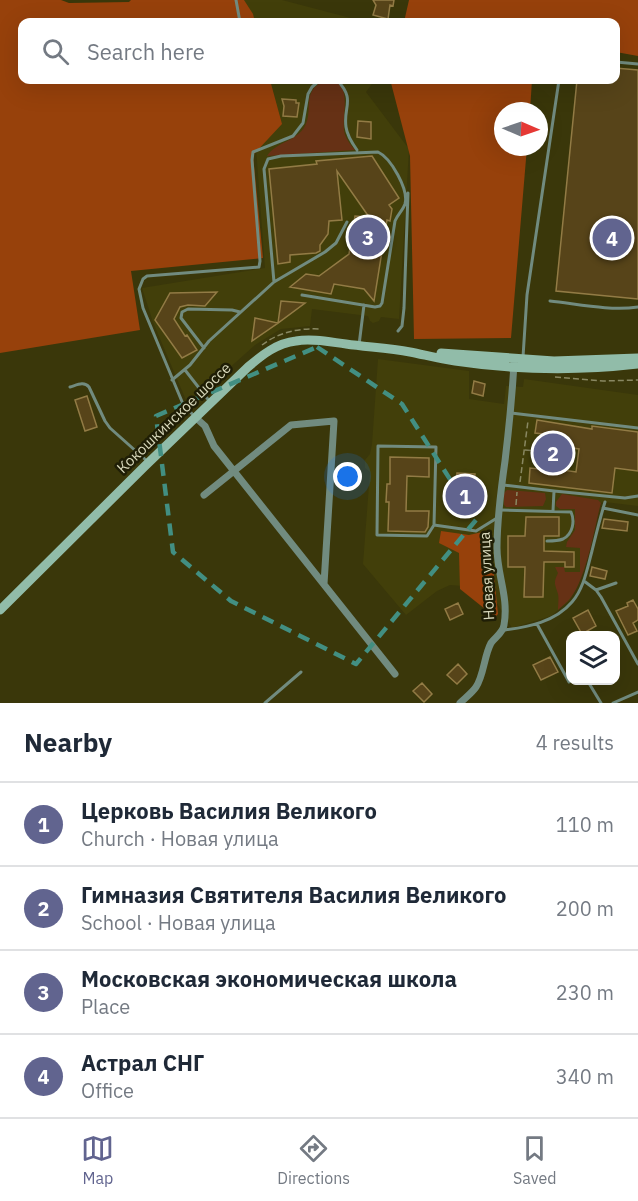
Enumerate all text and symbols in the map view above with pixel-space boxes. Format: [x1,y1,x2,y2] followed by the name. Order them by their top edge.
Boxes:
[18,18,620,84] search box
[39,35,72,68] icon: search
[87,37,205,66] text: Search here
[494,102,548,156] north arrow
[348,214,388,260] pin: 3
[592,216,632,260] pin: 4
[113,358,235,477] street label: Кокошкинское шоссе
[534,430,572,476] pin: 2
[333,462,362,491] your location
[446,474,484,518] pin: 1
[475,531,498,621] street label: Новая улица
[566,631,620,685] map controls
[566,631,620,685] button: layers
[24,725,112,759] text: Nearby
[536,729,614,756] text: 4 results
[81,796,377,825] text: Церковь Василия Великого
[38,811,50,838] text: 1
[556,811,614,838] text: 110 m
[81,825,279,852] text: Church · Новая улица
[81,880,507,909] text: Гимназия Святителя Василия Великого
[38,895,50,922] text: 2
[556,895,614,922] text: 200 m
[81,909,276,936] text: School · Новая улица
[81,964,457,993] text: Московская экономическая школа
[38,979,50,1006] text: 3
[556,979,614,1006] text: 230 m
[81,993,130,1020] text: Place
[81,1048,204,1077] text: Астрал СНГ
[38,1063,50,1090] text: 4
[556,1063,614,1090] text: 340 m
[81,1077,134,1104] text: Office
[81,1132,114,1188] tab: Map
[277,1132,350,1188] tab: Directions
[513,1132,557,1188] tab: Saved

